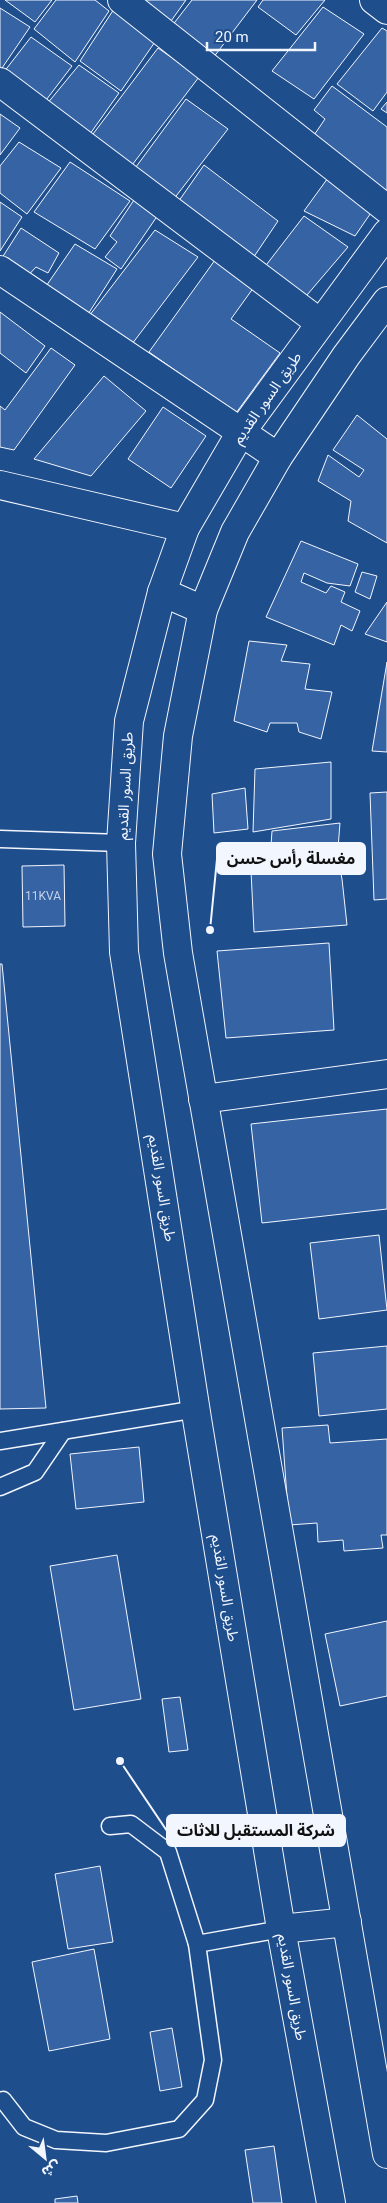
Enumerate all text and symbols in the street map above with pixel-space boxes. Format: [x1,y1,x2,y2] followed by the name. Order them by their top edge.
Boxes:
[207,20,314,52] scale bar
[215,28,249,46] text: 20 m
[229,348,307,449] street label: طريق السور القديم
[113,731,139,841] street label: طريق السور القديم
[217,843,365,874] callout: مغسلة رأس حسن
[227,849,355,868] text: مغسلة رأس حسن
[25,889,61,903] house number: 11KVA
[143,1133,179,1243] street label: طريق السور القديم
[206,1533,242,1643] street label: طريق السور القديم
[167,1815,345,1846] callout: شركة المستقبل للاثات
[177,1821,335,1840] text: شركة المستقبل للاثات
[272,1932,310,2042] street label: طريق السور القديم
[20,2133,70,2183] north arrow
[39,2158,64,2181] text: ش

